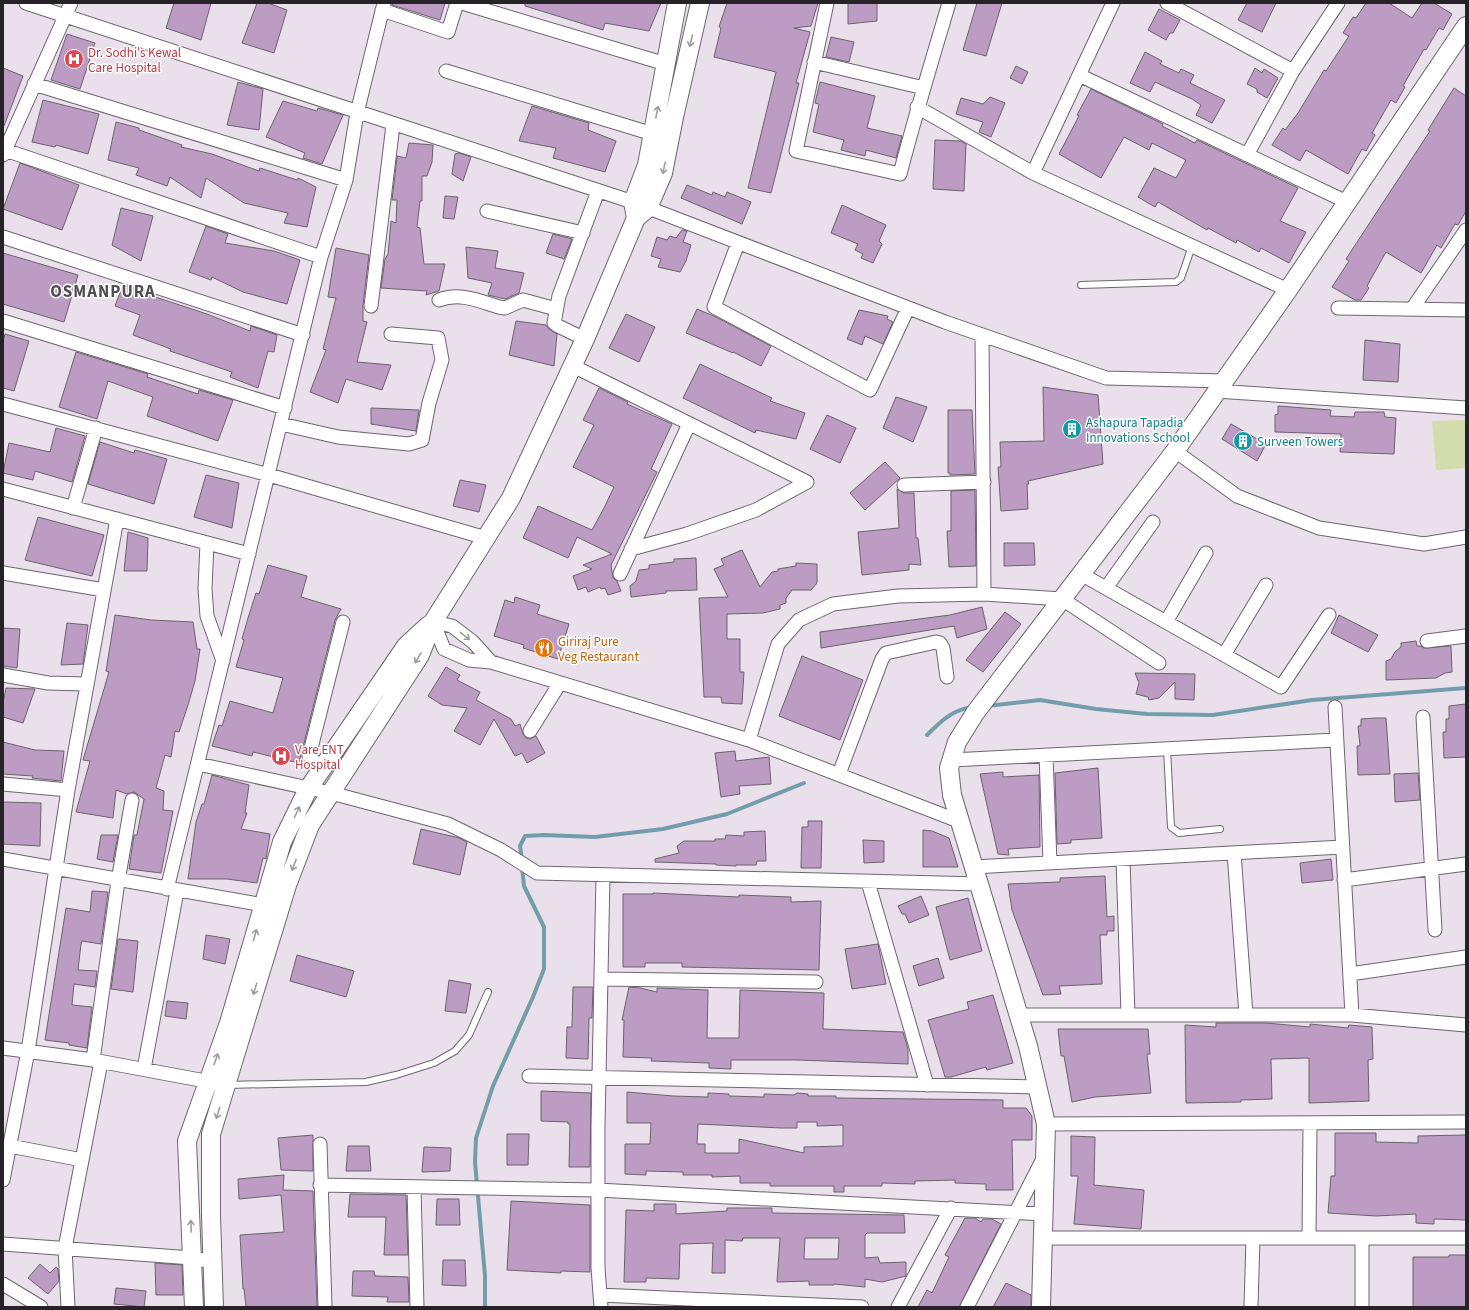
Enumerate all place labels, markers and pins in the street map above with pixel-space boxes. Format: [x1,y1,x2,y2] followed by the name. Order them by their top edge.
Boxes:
[88,44,181,77] place label: Dr. Sodhi's Kewal Care Hospital
[63,48,85,70] hospital icon: Dr. Sodhi's Kewal Care Hospital
[1086,414,1190,447] place label: Ashapura Tapadia Innovations School
[1061,418,1083,440] building icon: Ashapura Tapadia Innovations School
[1232,430,1254,452] building icon: Surveen Towers
[1257,433,1344,451] place label: Surveen Towers
[558,633,639,666] place label: Giriraj Pure Veg Restaurant
[533,637,555,659] restaurant icon: Giriraj Pure Veg Restaurant
[295,741,344,774] place label: Vare ENT Hospital
[270,745,292,767] hospital icon: Vare ENT Hospital

